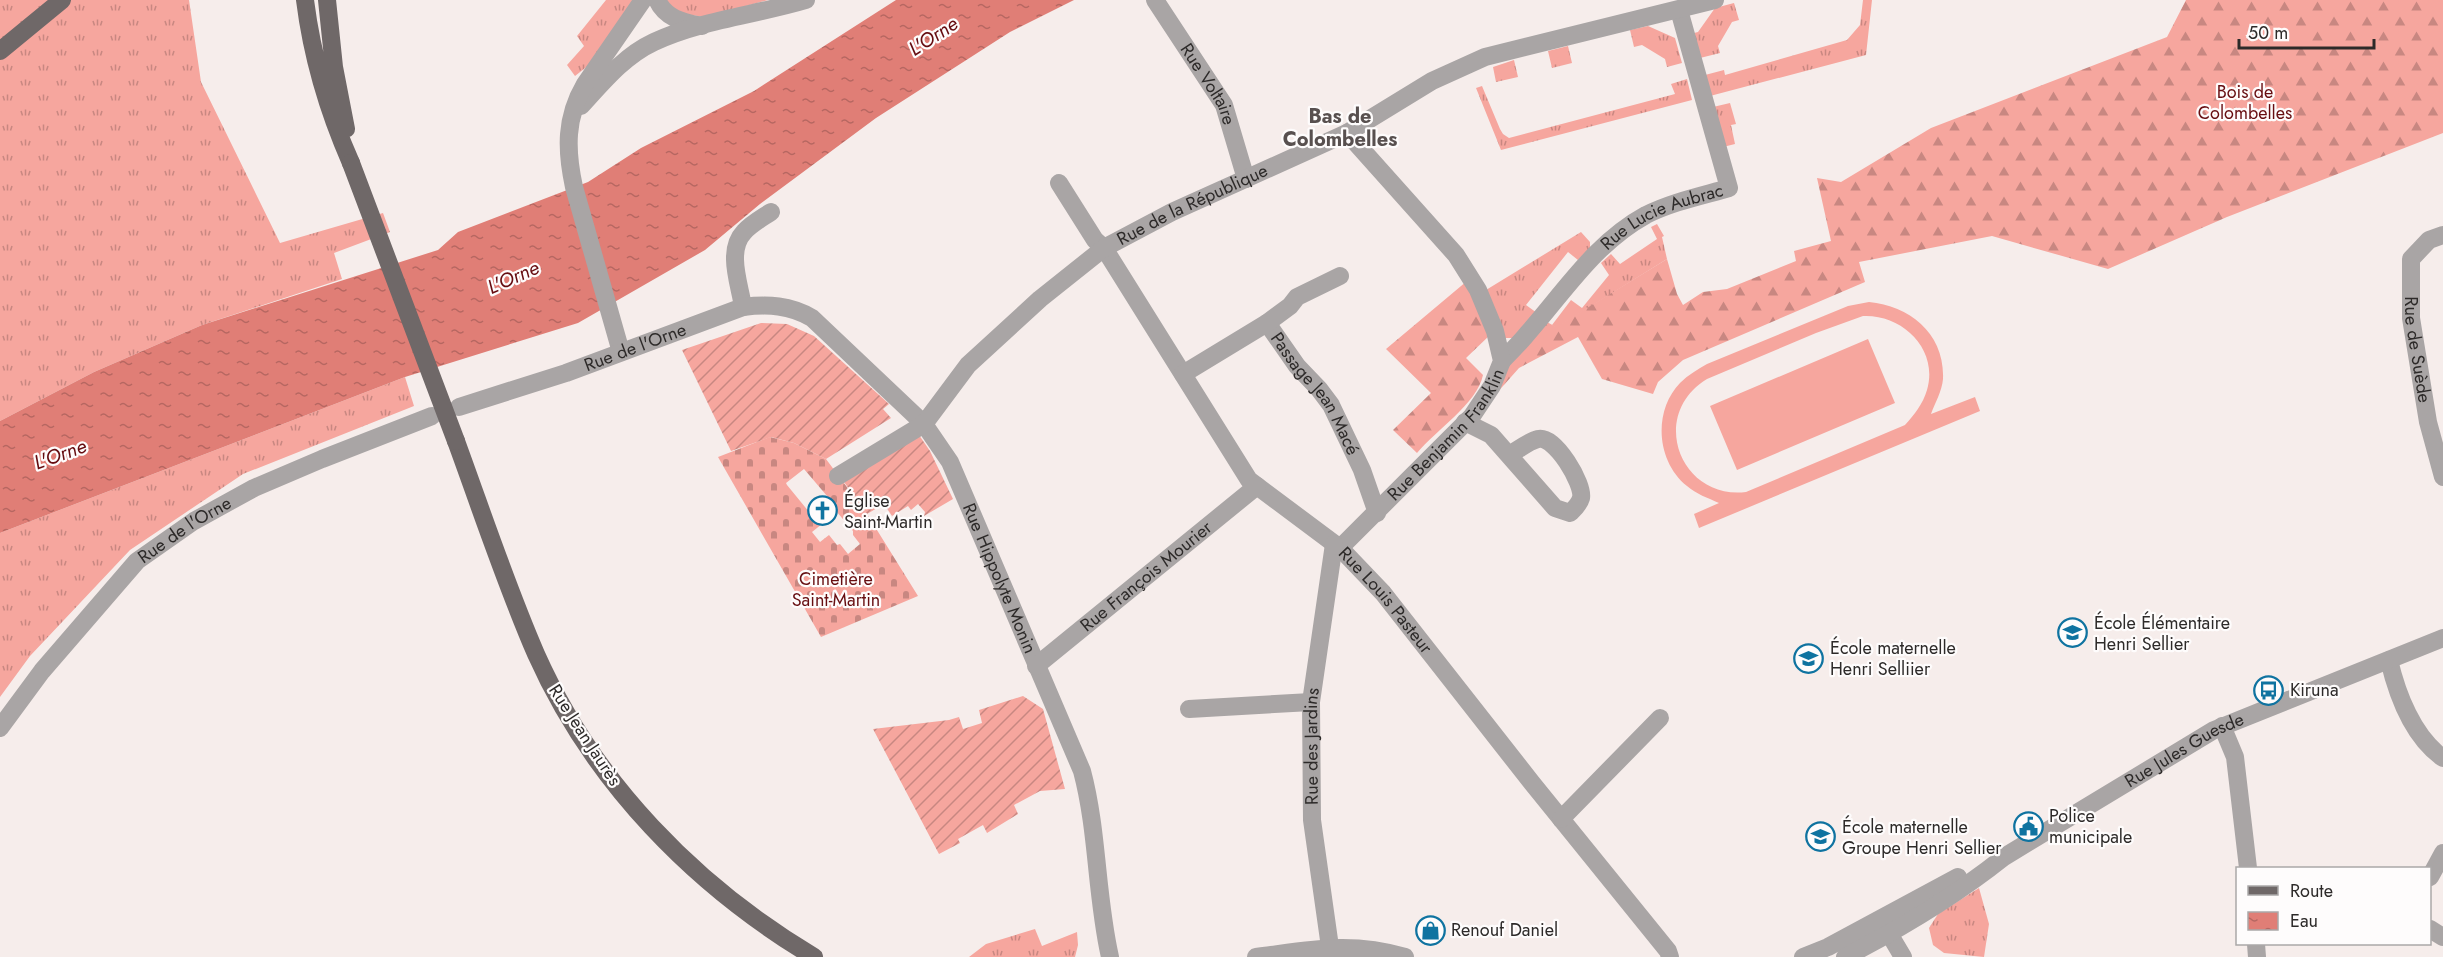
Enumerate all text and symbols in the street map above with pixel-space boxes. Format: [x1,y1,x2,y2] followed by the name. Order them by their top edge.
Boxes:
[903,10,964,63] water label: L'Orne
[2239,12,2374,50] scale bar
[2248,20,2288,46] text: 50 m
[1174,38,1242,128] street label: Rue Voltaire
[2198,79,2292,126] park label: Bois de Colombelles
[1283,102,1397,154] district label: Bas de Colombelles
[1112,157,1272,252] street label: Rue de la République
[1595,177,1726,256] street label: Rue Lucie Aubrac
[483,253,544,302] water label: L'Orne
[2398,296,2438,405] street label: Rue de Suède
[580,316,690,378] street label: Rue de l'Orne
[1264,327,1366,459] street label: Passage Jean Macé
[1381,365,1511,507] street label: Rue Benjamin Franklin
[30,432,91,477] water label: L'Orne
[844,488,933,535] place label: Église Saint-Martin
[132,490,236,570] street label: Rue de l'Orne
[807,495,839,527] church icon: Église Saint-Martin
[956,499,1043,657] street label: Rue Hippolyte Monin
[1075,514,1218,638] street label: Rue François Mourier
[1332,541,1439,660] street label: Rue Louis Pasteur
[792,566,880,613] park label: Cimetière Saint-Martin
[2094,610,2230,657] place label: École Élémentaire Henri Sellier
[2057,617,2089,649] school or university icon: École Élémentaire Henri Sellier
[1830,635,1956,682] place label: École maternelle Henri Selliier
[1793,642,1825,674] school or university icon: École maternelle Henri Selliier
[2253,674,2285,706] bus stop icon: Kiruna
[2290,677,2339,703] place label: Kiruna
[542,679,628,791] street label: Rue Jean Jaurès
[1298,686,1326,805] street label: Rue des Jardins
[2120,706,2248,794] street label: Rue Jules Guesde
[2049,803,2132,850] place label: Police municipale
[2012,810,2044,842] public building icon: Police municipale
[1842,814,2002,861] place label: École maternelle Groupe Henri Sellier
[1805,821,1837,853] school or university icon: École maternelle Groupe Henri Sellier
[2236,867,2431,945] legend
[2290,878,2333,904] text: Route
[2290,908,2318,934] text: Eau
[1414,914,1446,946] shop icon: Renouf Daniel
[1451,917,1558,943] place label: Renouf Daniel

